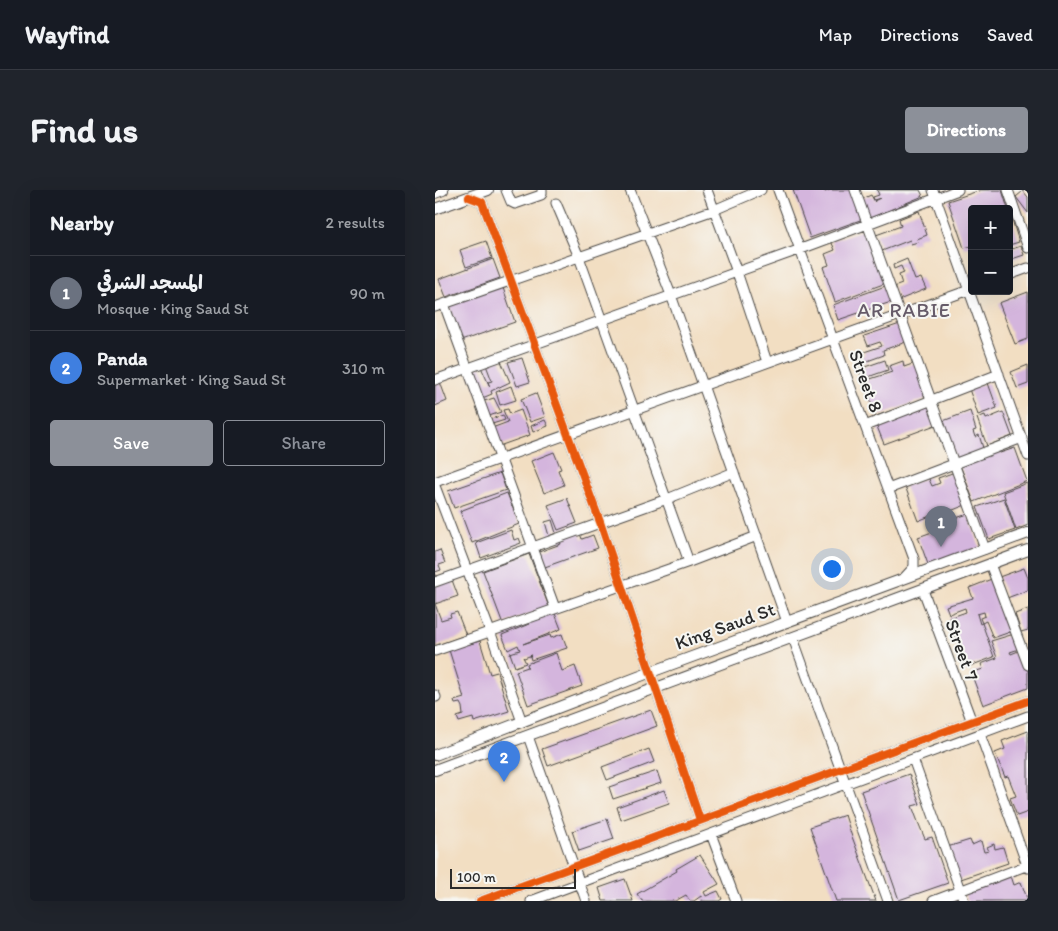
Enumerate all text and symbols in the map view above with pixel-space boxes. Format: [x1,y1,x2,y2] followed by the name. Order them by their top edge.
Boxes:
[25,20,109,49] text: Wayfind
[819,24,852,46] text: Map
[880,24,959,46] text: Directions
[987,24,1033,46] text: Saved
[905,107,1028,153] button: Directions
[30,109,138,151] text: Find us
[968,205,1013,295] map controls
[968,205,1013,250] button: +
[50,210,114,235] text: Nearby
[325,213,385,232] text: 2 results
[968,250,1013,295] button: −
[97,271,203,294] text: المسجد الشرقي
[62,284,70,303] text: 1
[350,284,385,303] text: 90 m
[857,298,951,322] district label: AR RABIE
[97,299,249,318] text: Mosque · King Saud St
[97,347,147,370] text: Panda
[844,347,888,415] street label: Street 8
[62,359,70,378] text: 2
[342,359,385,378] text: 310 m
[97,370,286,389] text: Supermarket · King Saud St
[50,420,213,466] button: Save
[223,420,385,466] button: Share
[925,506,957,547] pin: 1
[819,556,845,582] your location
[672,597,778,655] street label: King Saud St
[940,616,984,684] street label: Street 7
[488,741,520,782] pin: 2
[450,866,576,889] scale bar
[457,869,496,886] text: 100 m

